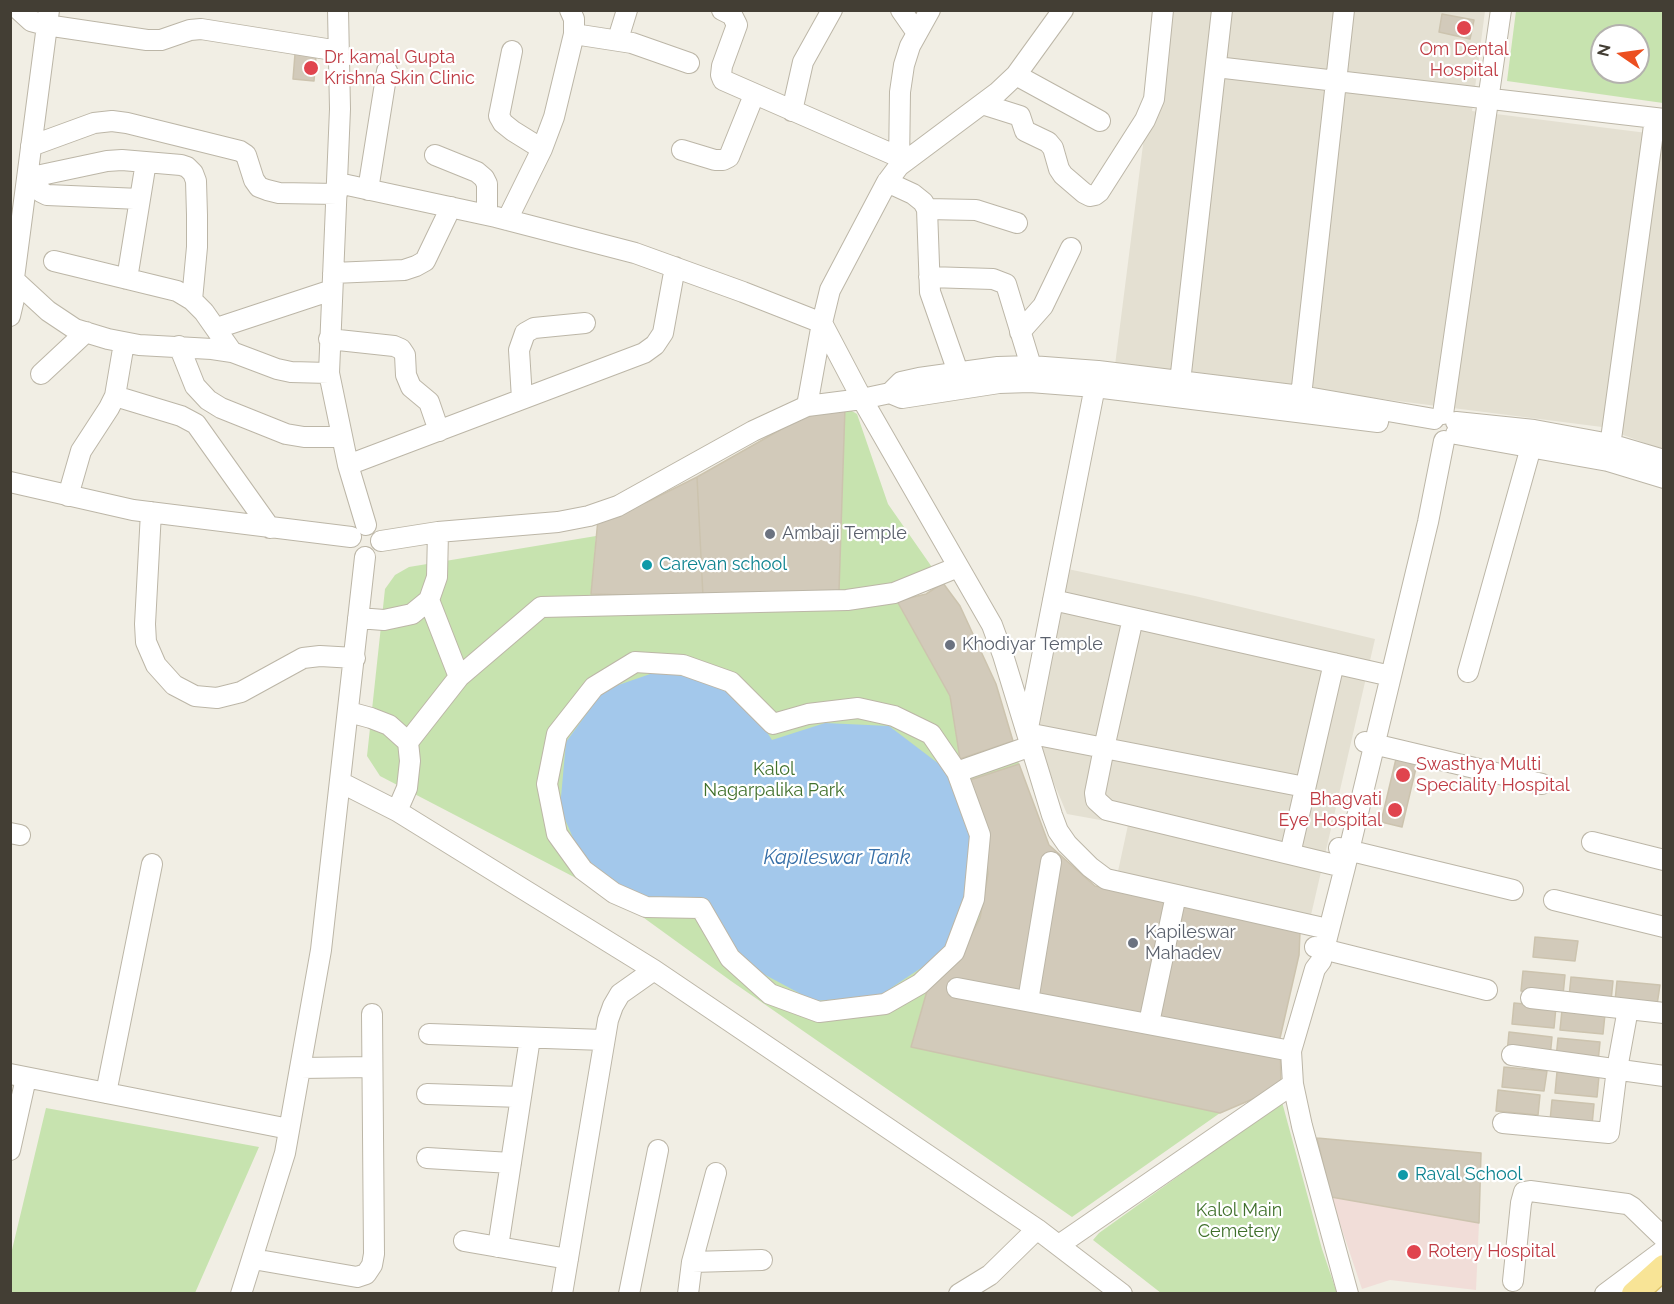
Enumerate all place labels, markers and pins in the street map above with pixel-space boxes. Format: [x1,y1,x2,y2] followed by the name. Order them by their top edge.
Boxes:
[1455,19,1473,37] marker: Om Dental Hospital
[1419,39,1509,82] place label: Om Dental Hospital
[324,47,475,90] place label: Dr. kamal Gupta Krishna Skin Clinic
[302,59,320,77] marker: Dr. kamal Gupta Krishna Skin Clinic
[782,523,907,545] place label: Ambaji Temple
[763,527,777,541] marker: Ambaji Temple
[659,554,787,576] place label: Carevan school
[640,558,654,572] marker: Carevan school
[962,634,1103,656] place label: Khodiyar Temple
[943,638,957,652] marker: Khodiyar Temple
[1416,754,1570,796] place label: Swasthya Multi Speciality Hospital
[1394,766,1412,784] marker: Swasthya Multi Speciality Hospital
[1279,789,1382,832] place label: Bhagvati Eye Hospital
[1386,801,1404,819] marker: Bhagvati Eye Hospital
[1145,922,1236,964] place label: Kapileswar Mahadev
[1126,936,1140,950] marker: Kapileswar Mahadev
[1415,1164,1522,1186] place label: Raval School
[1396,1168,1410,1182] marker: Raval School
[1428,1241,1555,1263] place label: Rotery Hospital
[1405,1243,1423,1261] marker: Rotery Hospital

